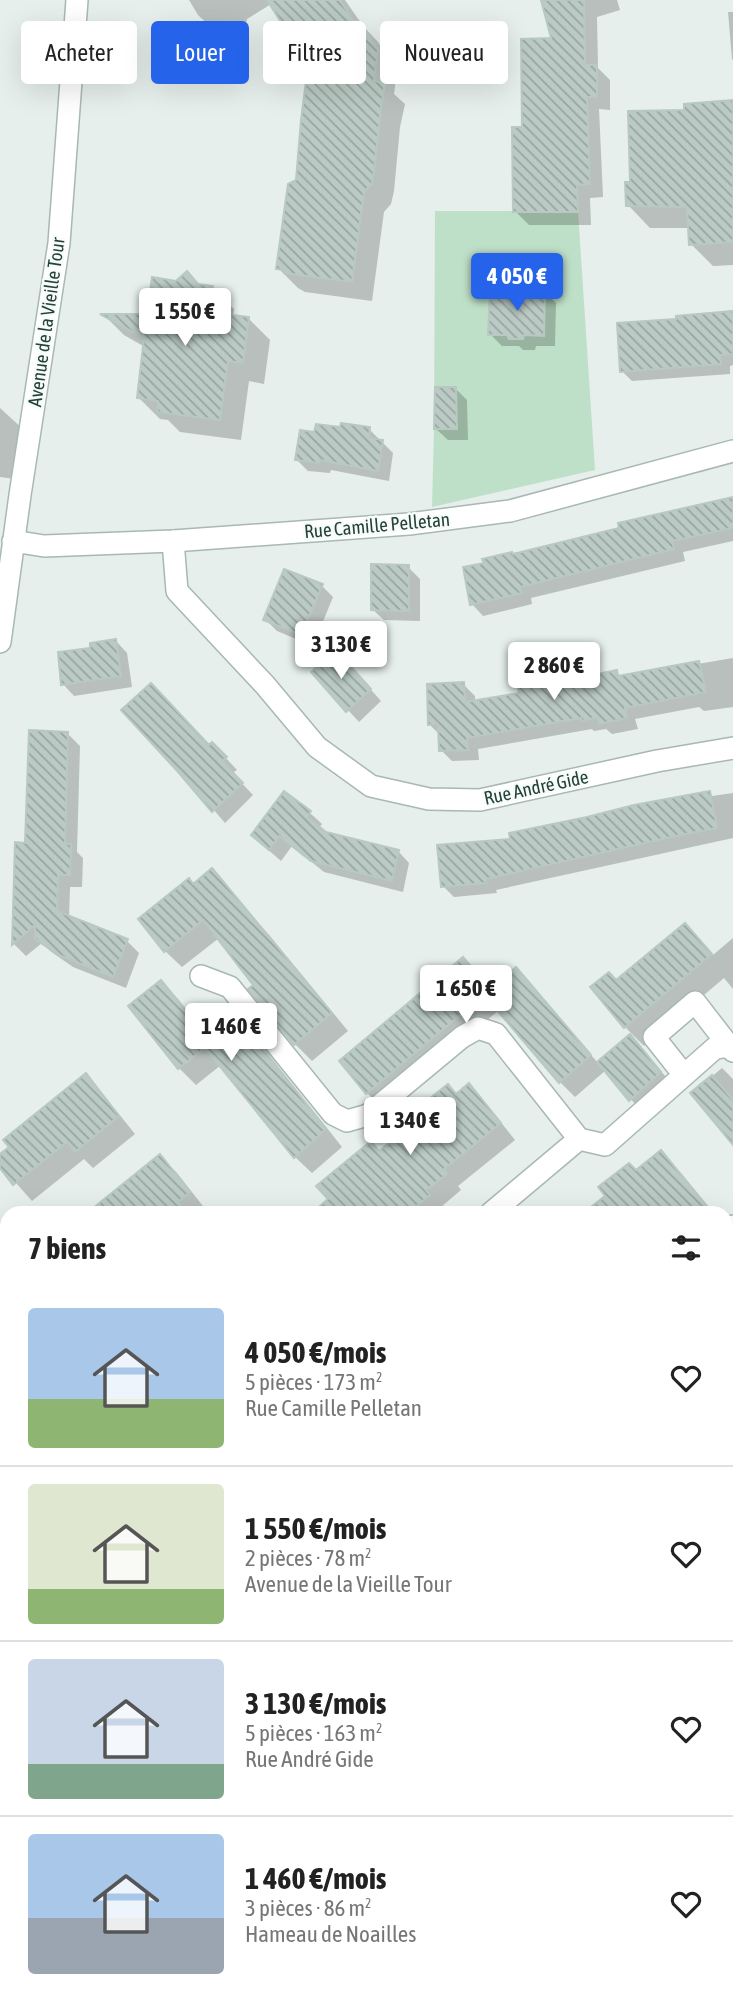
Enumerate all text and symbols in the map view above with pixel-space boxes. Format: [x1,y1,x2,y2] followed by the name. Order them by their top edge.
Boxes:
[21,21,137,84] chip: Acheter
[151,21,249,84] chip: Louer
[263,21,366,84] chip: Filtres
[380,21,508,84] chip: Nouveau
[23,236,69,408] street label: Avenue de la Vieille Tour
[452,254,582,313] pin: 4 050 €
[487,263,547,289] text: 4 050 €
[120,288,250,348] pin: 1 550 €
[155,298,215,324] text: 1 550 €
[303,508,451,542] street label: Rue Camille Pelletan
[276,622,406,681] pin: 3 130 €
[311,631,371,657] text: 3 130 €
[489,642,619,702] pin: 2 860 €
[524,652,584,678] text: 2 860 €
[482,765,590,809] street label: Rue André Gide
[401,965,531,1025] pin: 1 650 €
[436,975,496,1001] text: 1 650 €
[166,1004,296,1063] pin: 1 460 €
[201,1013,261,1039] text: 1 460 €
[345,1098,475,1157] pin: 1 340 €
[380,1107,440,1133] text: 1 340 €
[667,1229,705,1267] icon: filters
[28,1231,106,1265] text: 7 biens
[245,1335,386,1369] text: 4 050 €/mois
[84,1336,168,1420] icon: home
[667,1359,705,1397] icon: heart
[245,1369,382,1395] text: 5 pièces · 173 m²
[245,1395,422,1421] text: Rue Camille Pelletan
[245,1511,386,1545] text: 1 550 €/mois
[84,1512,168,1596] icon: home
[667,1535,705,1573] icon: heart
[245,1545,372,1571] text: 2 pièces · 78 m²
[245,1571,452,1597] text: Avenue de la Vieille Tour
[245,1686,386,1720] text: 3 130 €/mois
[84,1687,168,1771] icon: home
[667,1710,705,1748] icon: heart
[245,1720,382,1746] text: 5 pièces · 163 m²
[245,1746,374,1772] text: Rue André Gide
[245,1861,386,1895] text: 1 460 €/mois
[84,1862,168,1946] icon: home
[667,1885,705,1923] icon: heart
[245,1895,372,1921] text: 3 pièces · 86 m²
[245,1921,416,1947] text: Hameau de Noailles

